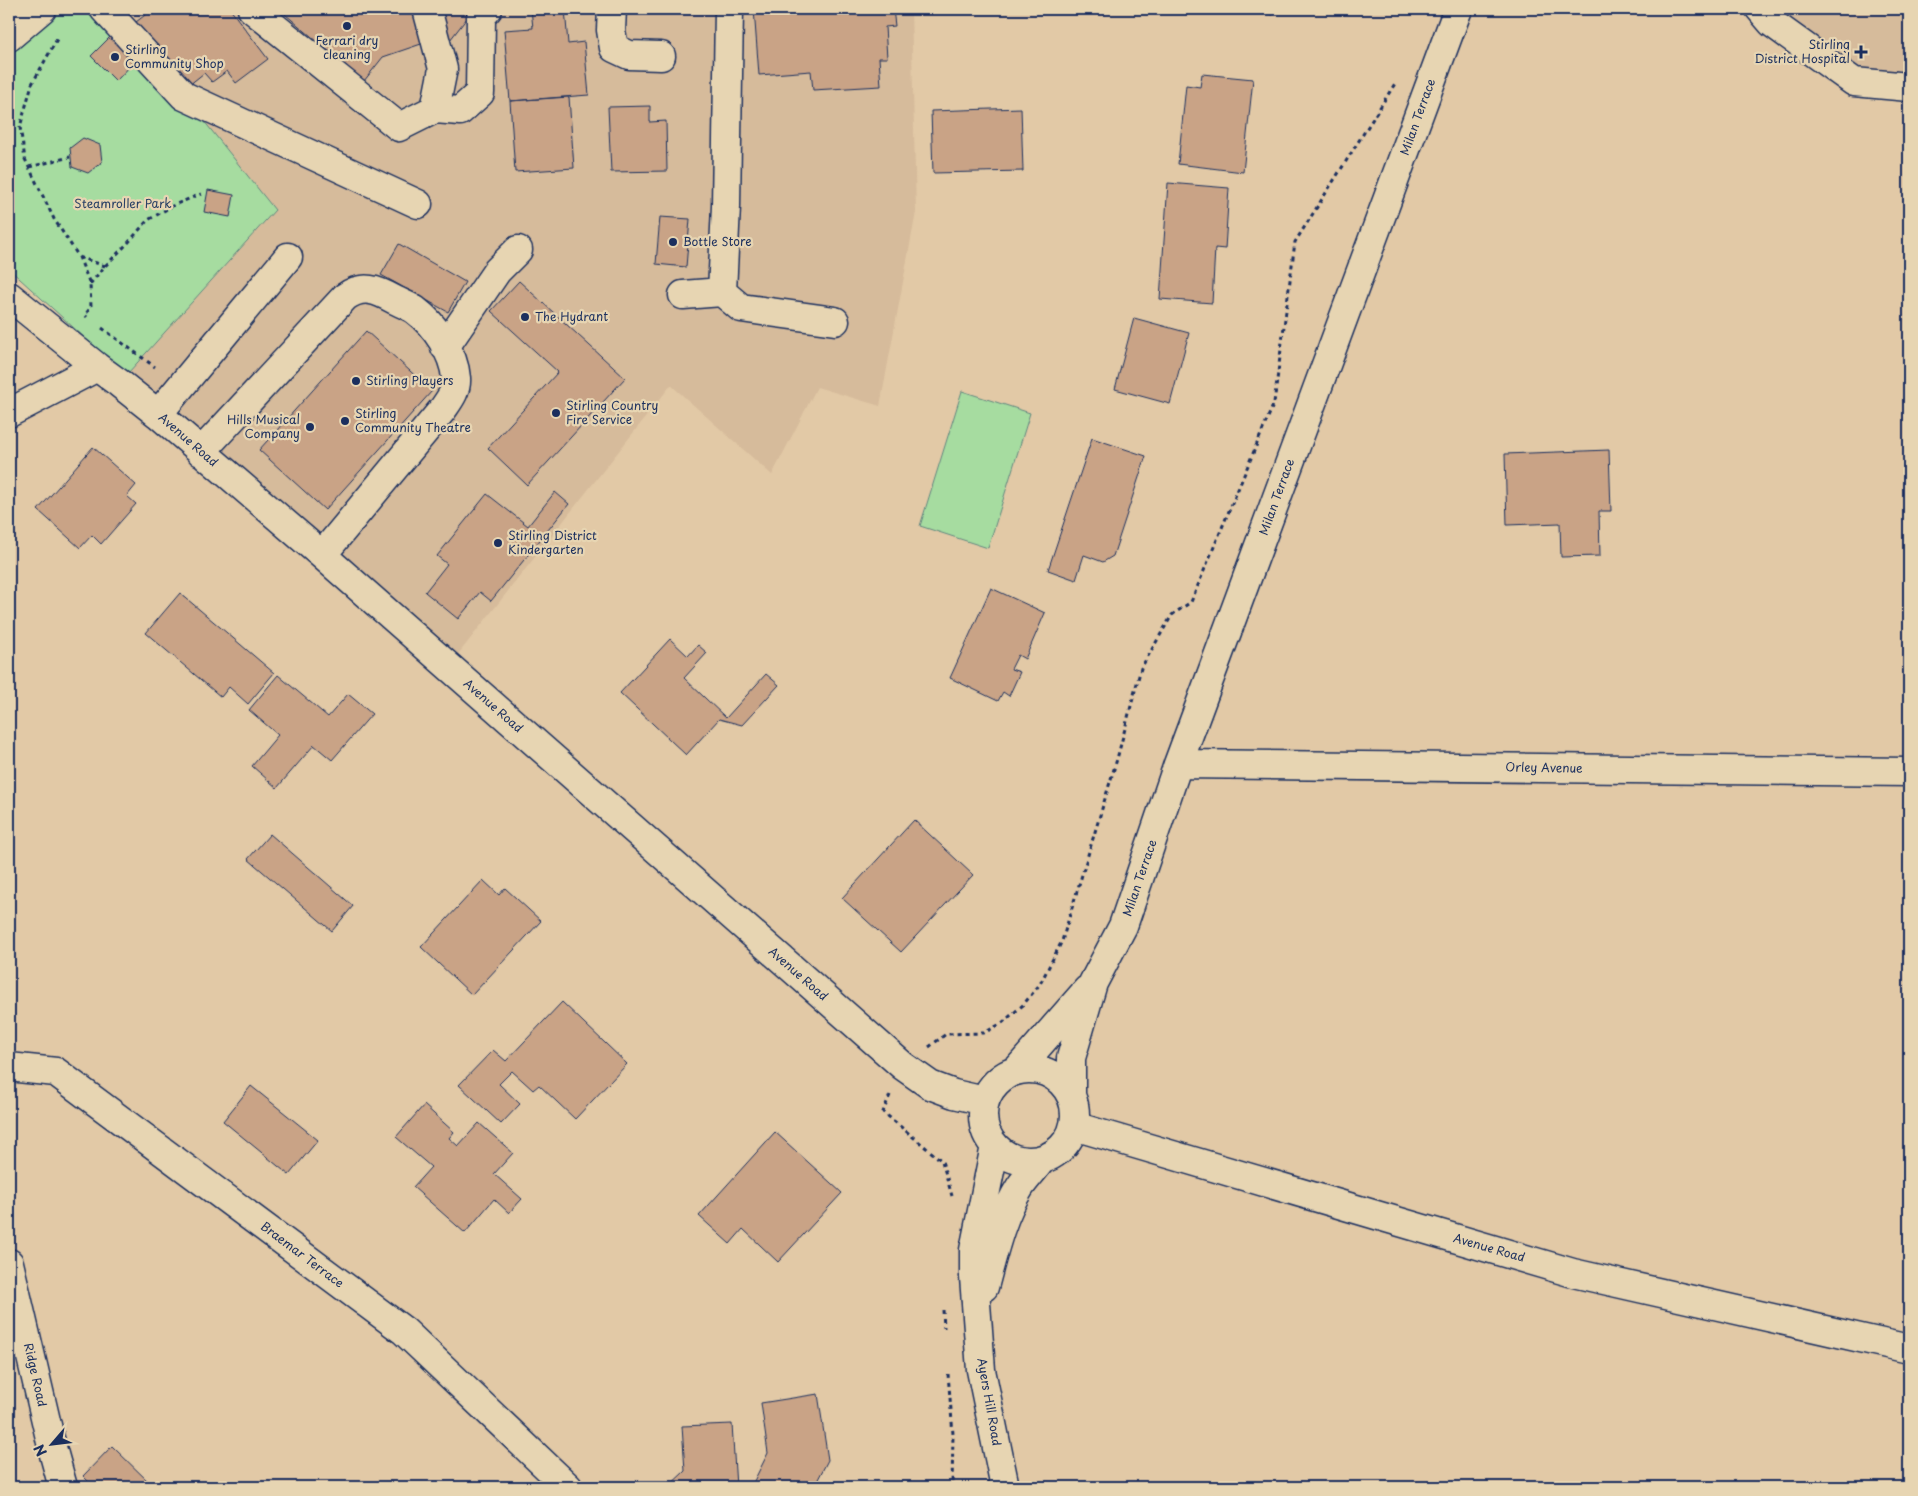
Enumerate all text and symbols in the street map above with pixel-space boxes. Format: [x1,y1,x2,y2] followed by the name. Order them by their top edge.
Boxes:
[341,20,353,32] marker: Ferrari dry cleaning
[316,31,379,63] place label: Ferrari dry cleaning
[1754,35,1850,67] place label: Stirling District Hospital
[125,40,224,72] place label: Stirling Community Shop
[1854,45,1868,59] marker: Stirling District Hospital
[109,51,121,63] marker: Stirling Community Shop
[1395,75,1439,158] street label: Milan Terrace
[74,194,172,212] park label: Steamroller Park
[683,232,752,250] place label: Bottle Store
[667,236,679,248] marker: Bottle Store
[535,307,608,325] place label: The Hydrant
[519,311,531,323] marker: The Hydrant
[366,371,454,389] place label: Stirling Players
[350,375,362,387] marker: Stirling Players
[566,396,658,428] place label: Stirling Country Fire Service
[355,404,471,436] place label: Stirling Community Theatre
[550,407,562,419] marker: Stirling Country Fire Service
[155,408,222,470] street label: Avenue Road
[227,410,300,442] place label: Hills Musical Company
[339,415,351,427] marker: Stirling Community Theatre
[304,421,316,433] marker: Hills Musical Company
[1254,455,1298,538] street label: Milan Terrace
[508,526,597,558] place label: Stirling District Kindergarten
[492,537,504,549] marker: Stirling District Kindergarten
[460,674,527,736] street label: Avenue Road
[1505,757,1583,777] street label: Orley Avenue
[1117,836,1161,919] street label: Milan Terrace
[765,942,832,1004] street label: Avenue Road
[257,1217,348,1291] street label: Braemar Terrace
[1451,1228,1527,1266] street label: Avenue Road
[20,1341,52,1408] street label: Ridge Road
[973,1356,1007,1447] street label: Ayers Hill Road
[28,1418,78,1468] north arrow
[28,1441,52,1460] text: N

